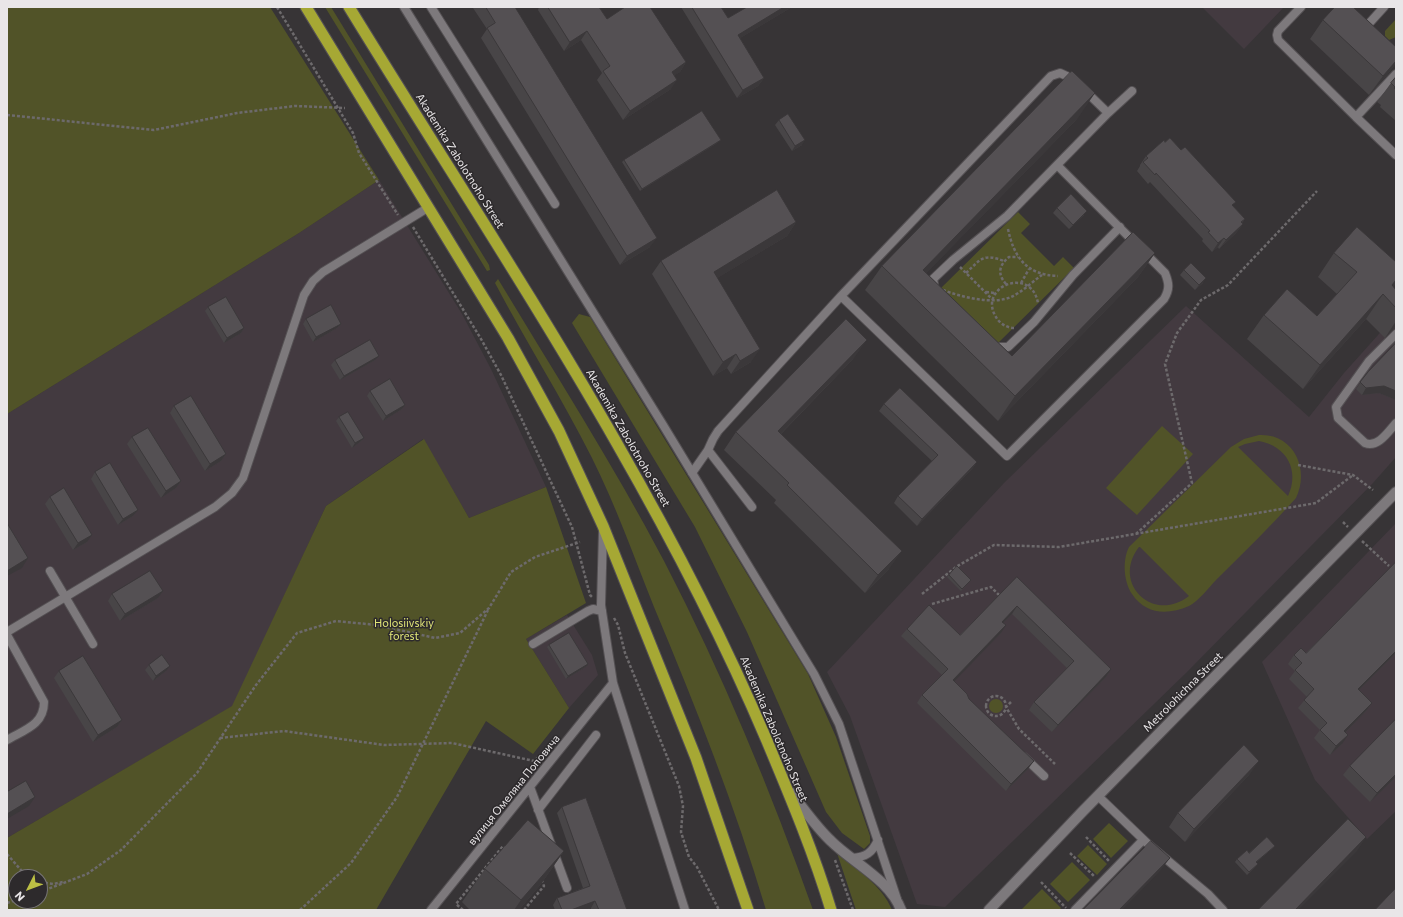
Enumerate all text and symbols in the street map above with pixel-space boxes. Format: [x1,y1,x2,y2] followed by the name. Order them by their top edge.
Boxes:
[413,91,507,231] street label: Akademika Zabolotnoho Street
[583,367,673,509] street label: Akademika Zabolotnoho Street
[374,616,434,642] park label: Holosiivskiy forest
[1141,650,1225,734] street label: Metrolohichna Street
[737,654,811,804] street label: Akademika Zabolotnoho Street
[465,732,563,848] street label: вулиця Омеляна Поповича
[8,869,48,909] north arrow
[12,889,27,904] text: N

